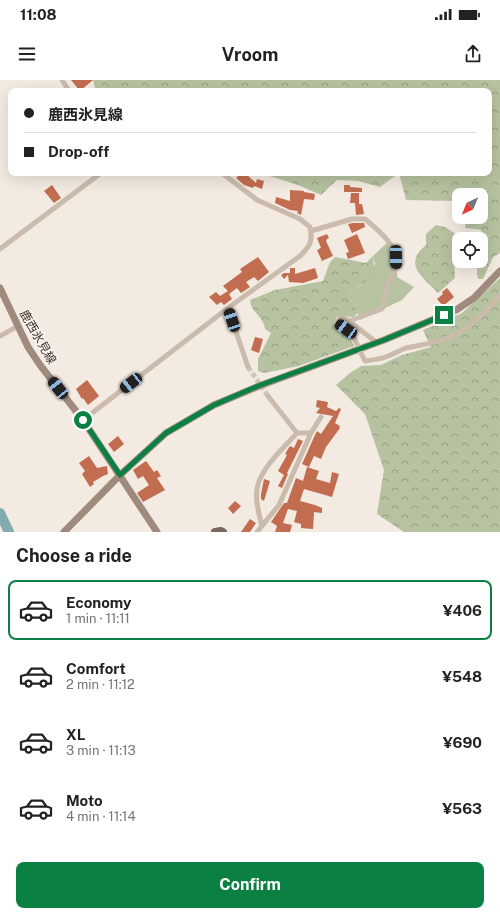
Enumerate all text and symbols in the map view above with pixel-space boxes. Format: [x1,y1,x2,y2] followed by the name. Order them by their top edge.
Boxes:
[20,6,57,23] text: 11:08
[16,43,38,65] icon: menu
[462,43,484,65] icon: share
[222,44,278,65] text: Vroom
[48,106,123,123] text: 鹿西氷見線
[48,143,109,160] text: Drop-off
[452,188,488,224] north arrow
[452,188,488,268] map controls
[452,232,488,268] button: locate
[390,245,402,269] car
[435,306,453,324] route end
[222,307,242,333] car
[17,308,59,366] street label: 鹿西氷見線
[333,317,359,341] car
[118,371,144,395] car
[46,375,70,401] car
[74,411,92,429] route start
[16,545,132,566] text: Choose a ride
[18,592,54,628] icon: car
[66,594,131,611] text: Economy
[443,602,482,619] text: ¥406
[66,611,130,626] text: 1 min · 11:11
[18,658,54,694] icon: car
[66,660,126,677] text: Comfort
[442,668,482,685] text: ¥548
[66,677,135,692] text: 2 min · 11:12
[18,724,54,760] icon: car
[66,726,85,743] text: XL
[443,734,482,751] text: ¥690
[66,743,136,758] text: 3 min · 11:13
[18,790,54,826] icon: car
[66,792,103,809] text: Moto
[442,800,482,817] text: ¥563
[66,809,136,824] text: 4 min · 11:14
[16,862,484,908] button: Confirm

